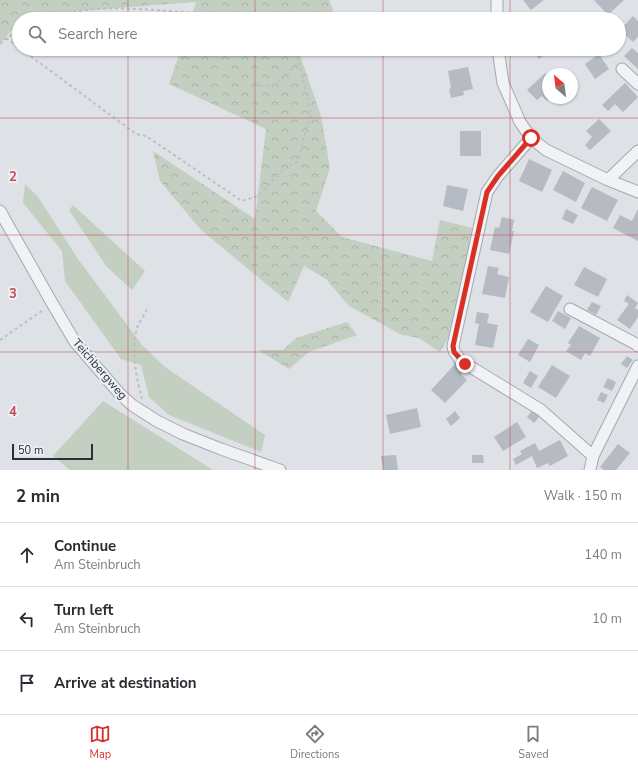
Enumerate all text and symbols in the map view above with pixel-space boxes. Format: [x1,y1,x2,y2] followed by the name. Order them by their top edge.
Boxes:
[12,12,626,56] search box
[26,23,48,45] icon: search
[58,24,138,44] text: Search here
[542,68,578,104] north arrow
[522,129,540,147] route start
[9,168,17,186] text: 2
[9,285,17,303] text: 3
[69,335,131,403] street label: Teichbergweg
[456,355,474,373] route end
[9,403,17,421] text: 4
[12,442,93,461] scale bar
[18,443,43,458] text: 50 m
[16,485,60,508] text: 2 min
[544,487,622,505] text: Walk · 150 m
[54,536,116,556] text: Continue
[16,544,38,566] icon: ahead
[584,546,622,564] text: 140 m
[54,556,141,574] text: Am Steinbruch
[54,600,113,620] text: Turn left
[16,608,38,630] icon: left
[592,610,622,628] text: 10 m
[54,620,141,638] text: Am Steinbruch
[16,672,38,694] icon: arrive
[54,673,197,693] text: Arrive at destination
[89,723,111,762] tab: Map
[290,723,340,762] tab: Directions
[518,723,549,762] tab: Saved

